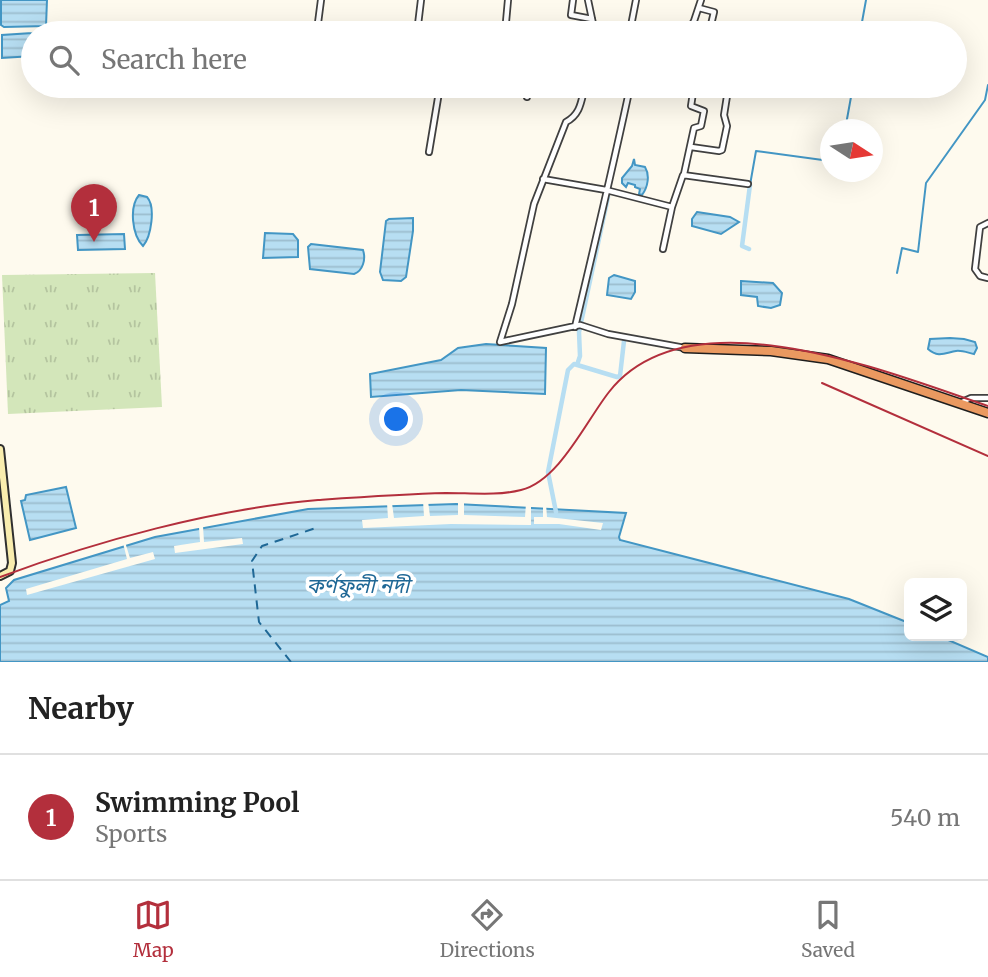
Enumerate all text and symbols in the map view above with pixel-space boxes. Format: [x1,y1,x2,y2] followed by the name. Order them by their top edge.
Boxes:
[21,21,967,98] search box
[45,41,83,79] icon: search
[101,43,247,76] text: Search here
[820,119,883,182] north arrow
[71,184,117,242] pin: 1
[379,402,413,436] your location
[307,572,414,599] water label: কর্ণফুলী নদী
[904,578,967,641] map controls
[904,578,967,641] button: layers
[28,689,134,727] text: Nearby
[95,786,299,819] text: Swimming Pool
[46,803,56,832] text: 1
[890,803,960,832] text: 540 m
[95,819,167,848] text: Sports
[133,896,174,962] tab: Map
[440,896,535,962] tab: Directions
[801,896,855,962] tab: Saved

